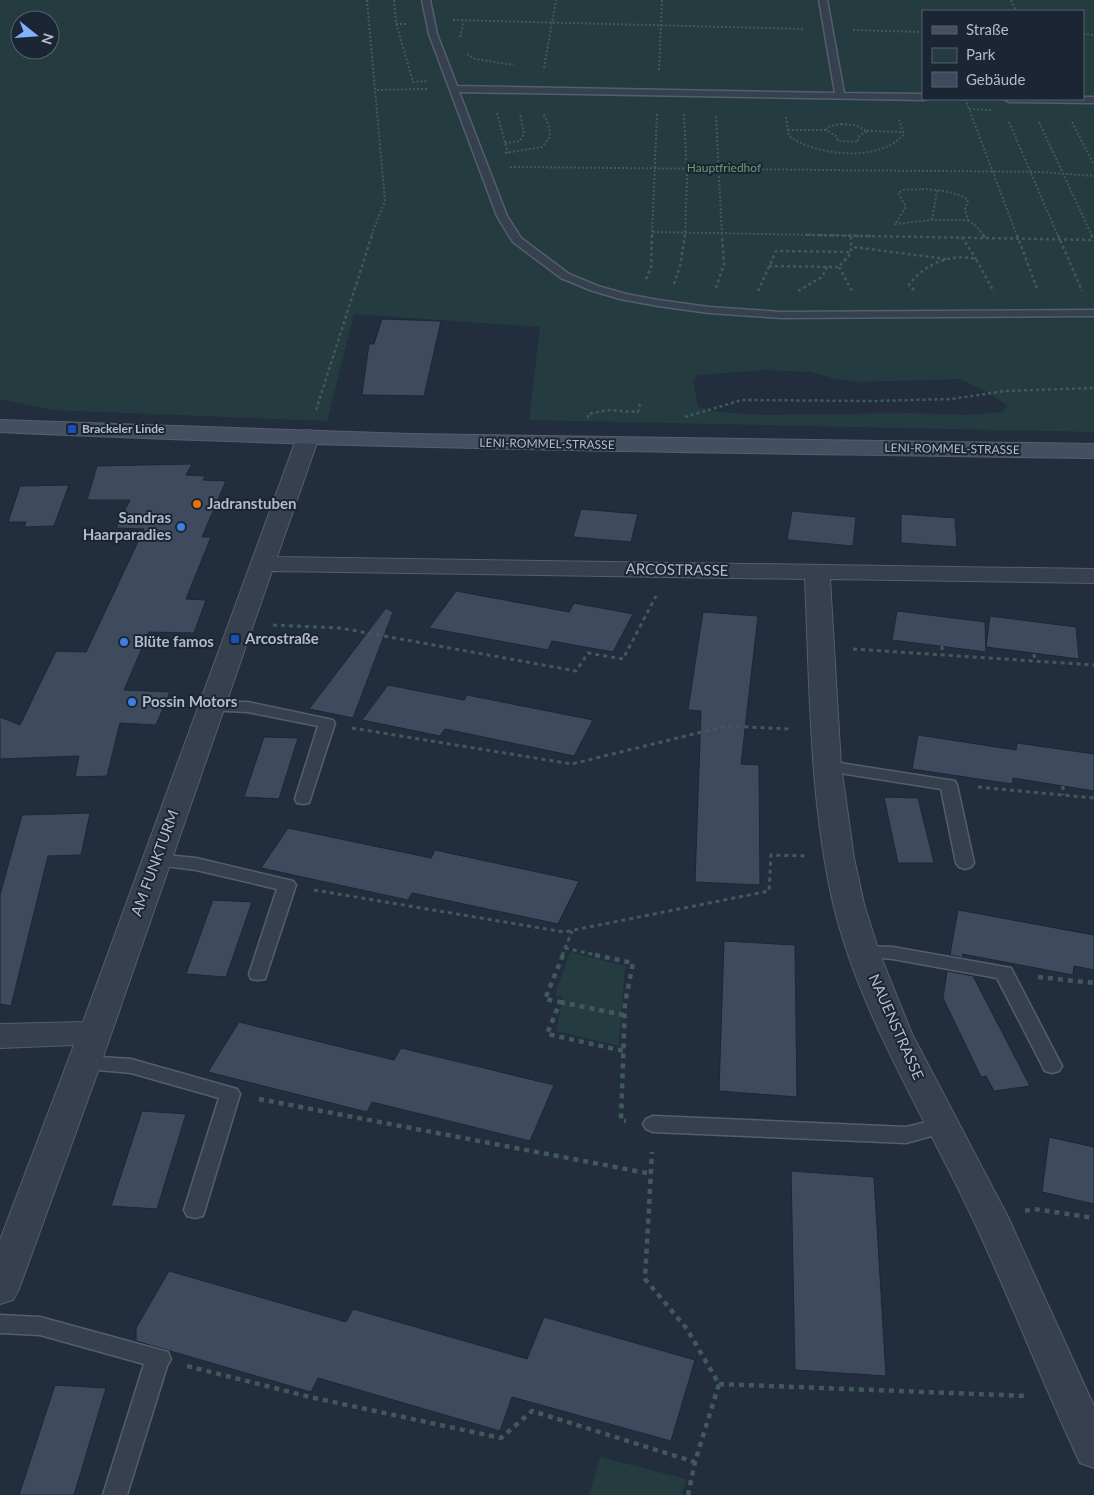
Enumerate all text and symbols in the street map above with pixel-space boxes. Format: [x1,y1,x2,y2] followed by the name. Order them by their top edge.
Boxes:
[10,10,60,60] north arrow
[922,10,1084,100] legend
[966,20,1009,38] text: Straße
[38,31,58,47] text: N
[966,45,996,63] text: Park
[966,70,1025,88] text: Gebäude
[687,160,762,175] park label: Hauptfriedhof
[82,421,165,436] place label: Brackeler Linde
[66,423,78,435] marker: Brackeler Linde
[479,435,615,452] street label: LENI-ROMMEL-STRASSE
[884,440,1020,457] street label: LENI-ROMMEL-STRASSE
[207,494,296,512] place label: Jadranstuben
[191,498,203,510] marker: Jadranstuben
[83,508,171,543] place label: Sandras Haarparadies
[175,521,187,533] marker: Sandras Haarparadies
[625,559,729,579] street label: ARCOSTRASSE
[244,629,319,647] place label: Arcostraße
[134,632,214,650] place label: Blüte famos
[229,633,241,645] marker: Arcostraße
[118,636,130,648] marker: Blüte famos
[142,692,238,710] place label: Possin Motors
[126,696,138,708] marker: Possin Motors
[126,807,182,918] street label: AM FUNKTURM
[866,971,928,1082] street label: NAUENSTRASSE

